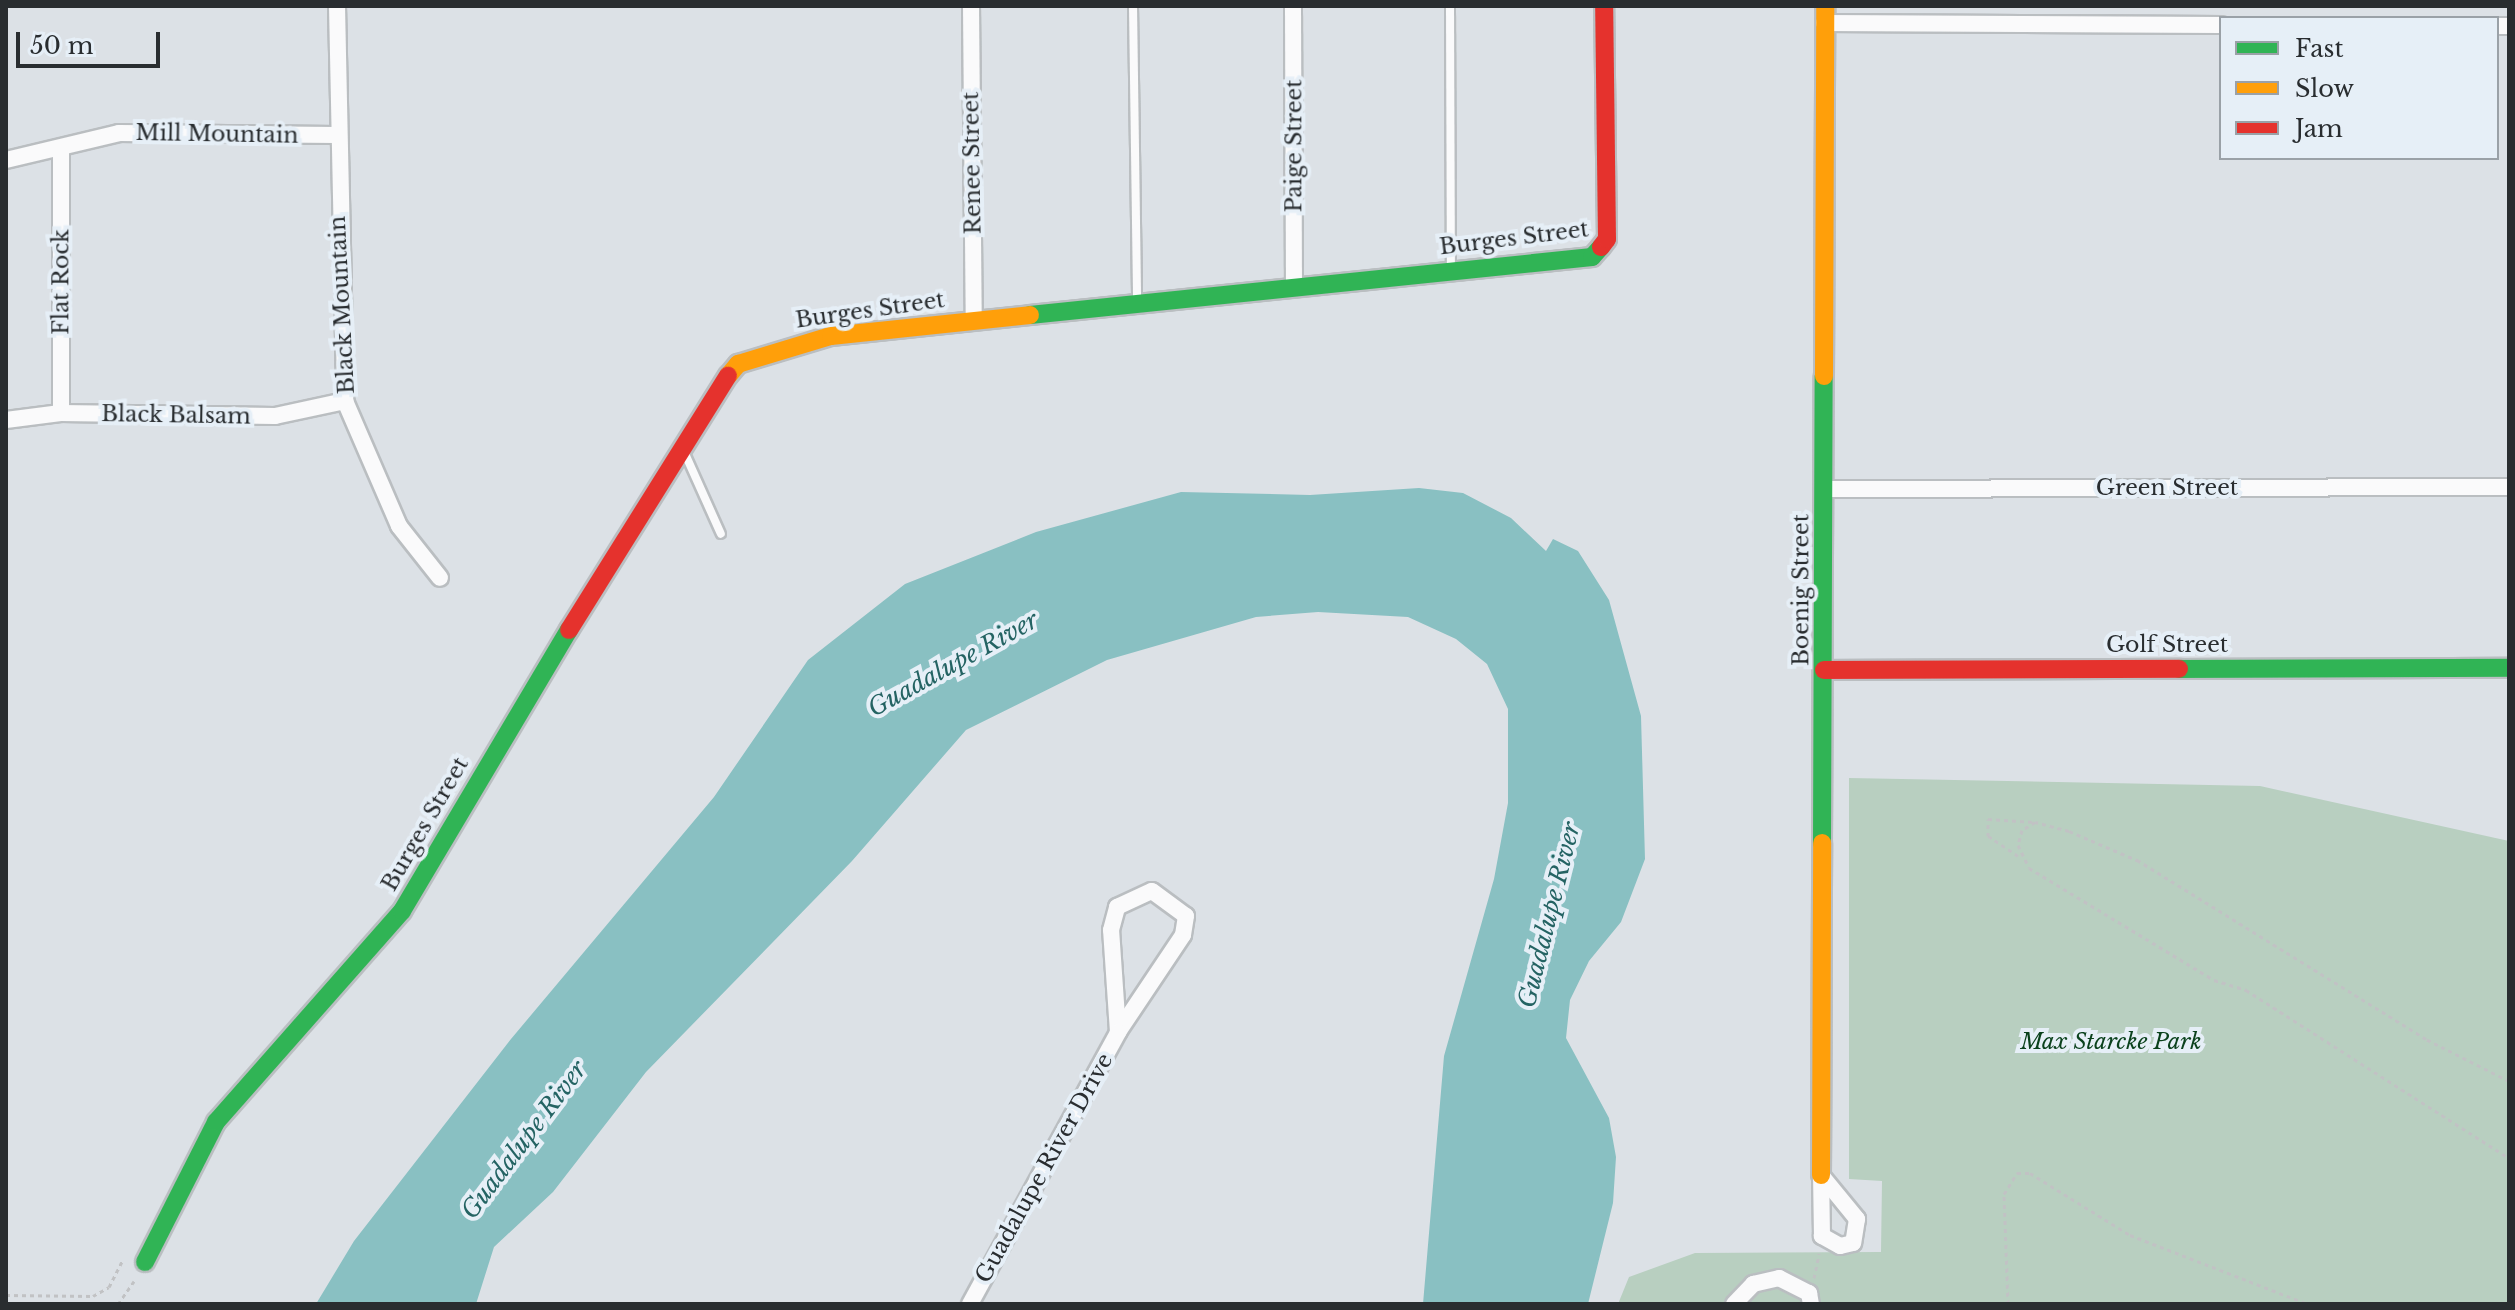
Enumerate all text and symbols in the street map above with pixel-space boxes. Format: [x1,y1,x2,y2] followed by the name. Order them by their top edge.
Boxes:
[20,16,164,66] scale bar
[2219,16,2499,160] legend
[30,31,93,60] text: 50 m
[2295,34,2343,63] text: Fast
[2295,74,2354,103] text: Slow
[1281,80,1307,212] street label: Paige Street
[958,91,986,235] street label: Renee Street
[2295,114,2343,143] text: Jam
[135,119,299,149] street label: Mill Mountain
[324,215,360,395] street label: Black Mountain
[1438,216,1590,260] street label: Burges Street
[48,229,74,335] street label: Flat Rock
[794,286,946,334] street label: Burges Street
[101,400,251,430] street label: Black Balsam
[2096,475,2238,501] street label: Green Street
[1788,514,1814,666] street label: Boenig Street
[863,605,1043,723] water label: Guadalupe River
[2106,632,2228,658] street label: Golf Street
[376,752,474,896] street label: Burges Street
[1512,819,1586,1011] water label: Guadalupe River
[2020,1029,2202,1055] park label: Max Starcke Park
[970,1048,1118,1288] street label: Guadalupe River Drive
[455,1055,593,1225] water label: Guadalupe River

